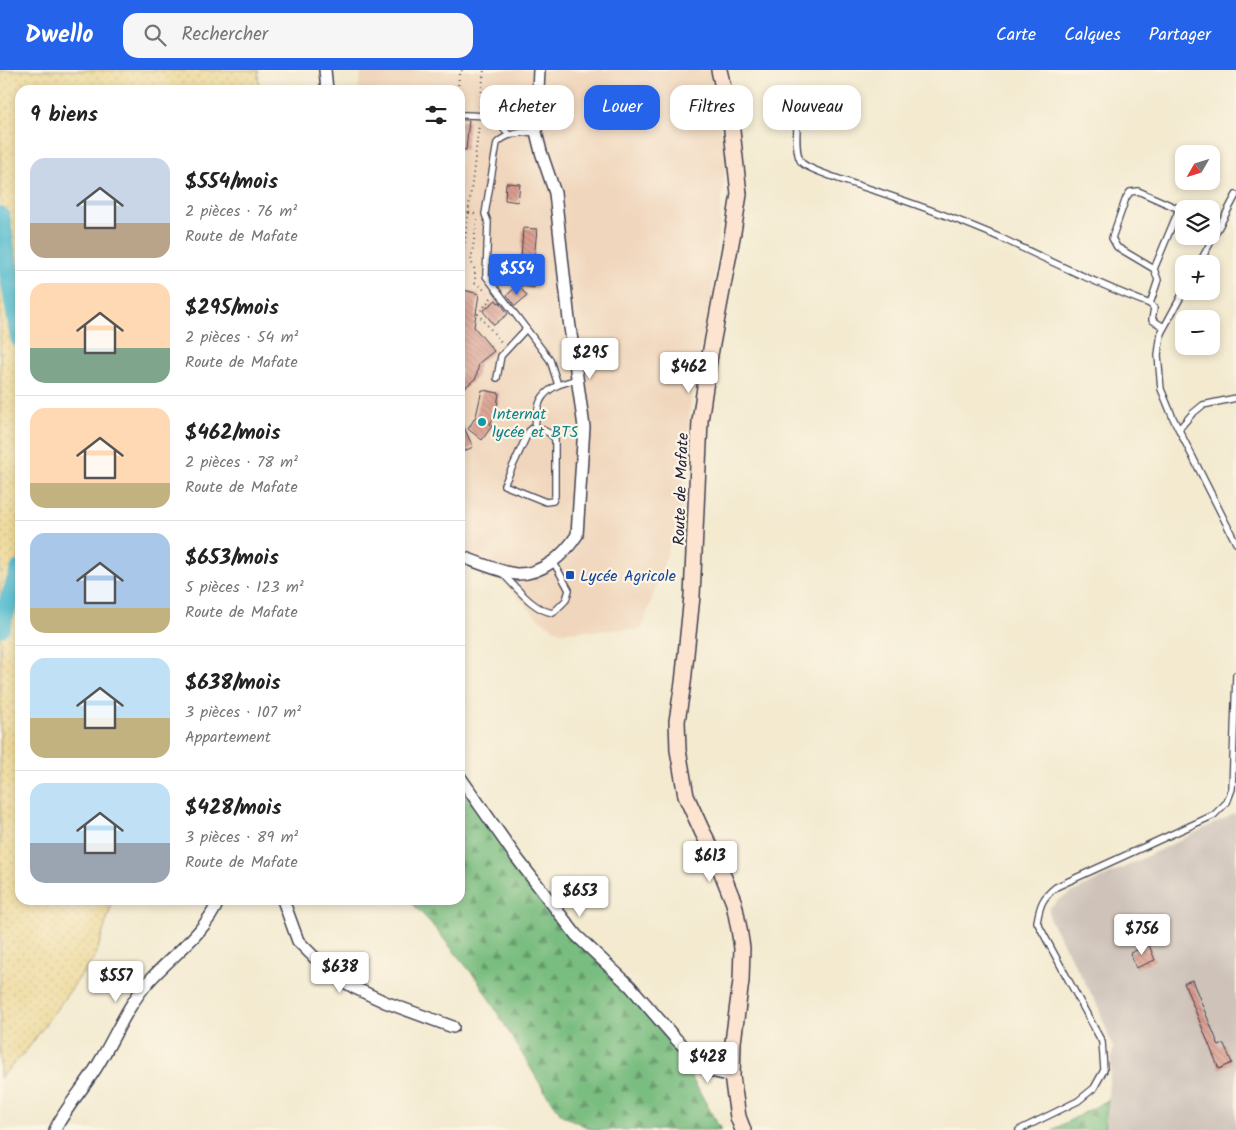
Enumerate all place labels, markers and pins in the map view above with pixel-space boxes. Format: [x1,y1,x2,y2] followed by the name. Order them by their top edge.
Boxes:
[487,254,547,296] pin: $554
[560,338,620,380] pin: $295
[659,352,719,394] pin: $462
[492,402,579,445] place label: Internat lycée et BTS
[476,416,488,428] marker: Internat lycée et BTS
[580,564,676,589] place label: Lycée Agricole
[564,569,576,581] marker: Lycée Agricole
[680,840,740,883] pin: $613
[550,876,610,918] pin: $653
[1112,914,1172,956] pin: $756
[310,952,370,994] pin: $638
[86,960,146,1003] pin: $557
[678,1042,738,1084] pin: $428

